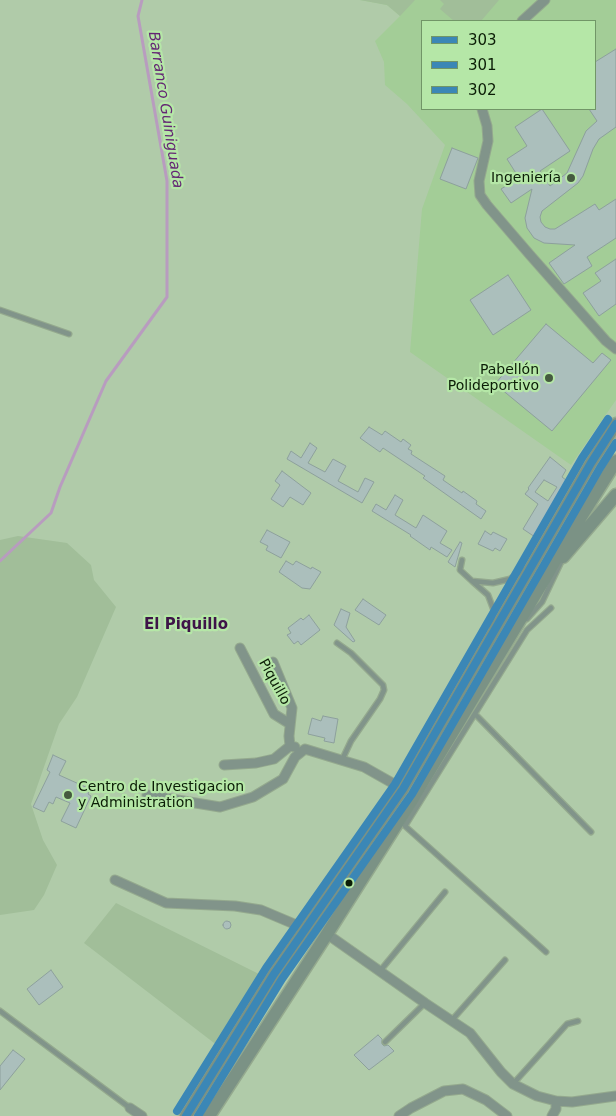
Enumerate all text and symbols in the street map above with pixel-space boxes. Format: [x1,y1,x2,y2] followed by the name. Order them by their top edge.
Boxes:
[421,20,596,110] legend
[144,30,186,190] water label: Barranco Guiniguada
[468,31,497,49] text: 303
[468,56,497,74] text: 301
[468,81,497,99] text: 302
[491,170,561,186] place label: Ingeniería
[565,172,577,184] marker: Ingeniería
[448,362,539,394] place label: Pabellón Polideportivo
[543,372,555,384] marker: Pabellón Polideportivo
[144,616,228,634] district label: El Piquillo
[255,656,293,708] street label: Piquillo
[78,779,244,812] place label: Centro de Investigacion y Administration
[62,789,74,801] marker: Centro de Investigacion y Administration
[344,878,354,888] unlabelled marker

